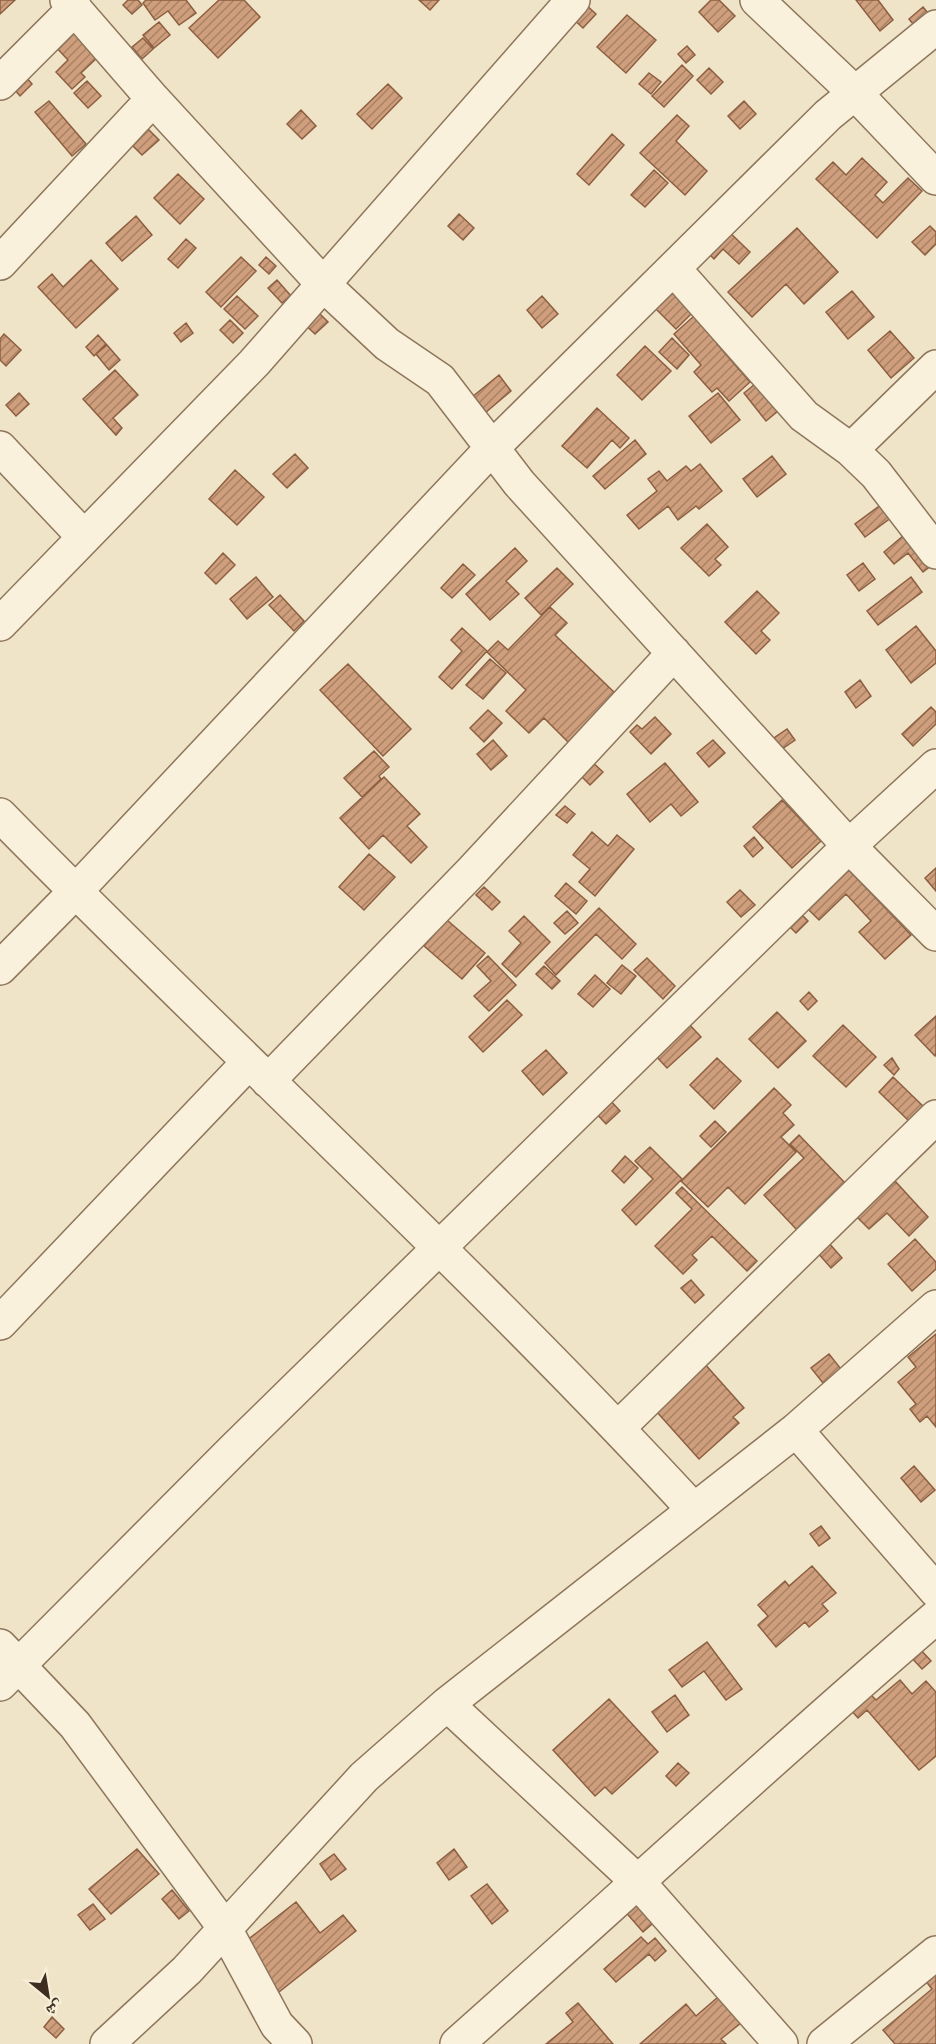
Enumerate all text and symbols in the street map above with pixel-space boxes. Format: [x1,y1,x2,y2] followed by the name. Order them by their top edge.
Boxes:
[18,1966,78,2026] north arrow
[43,1996,68,2022] text: ش

